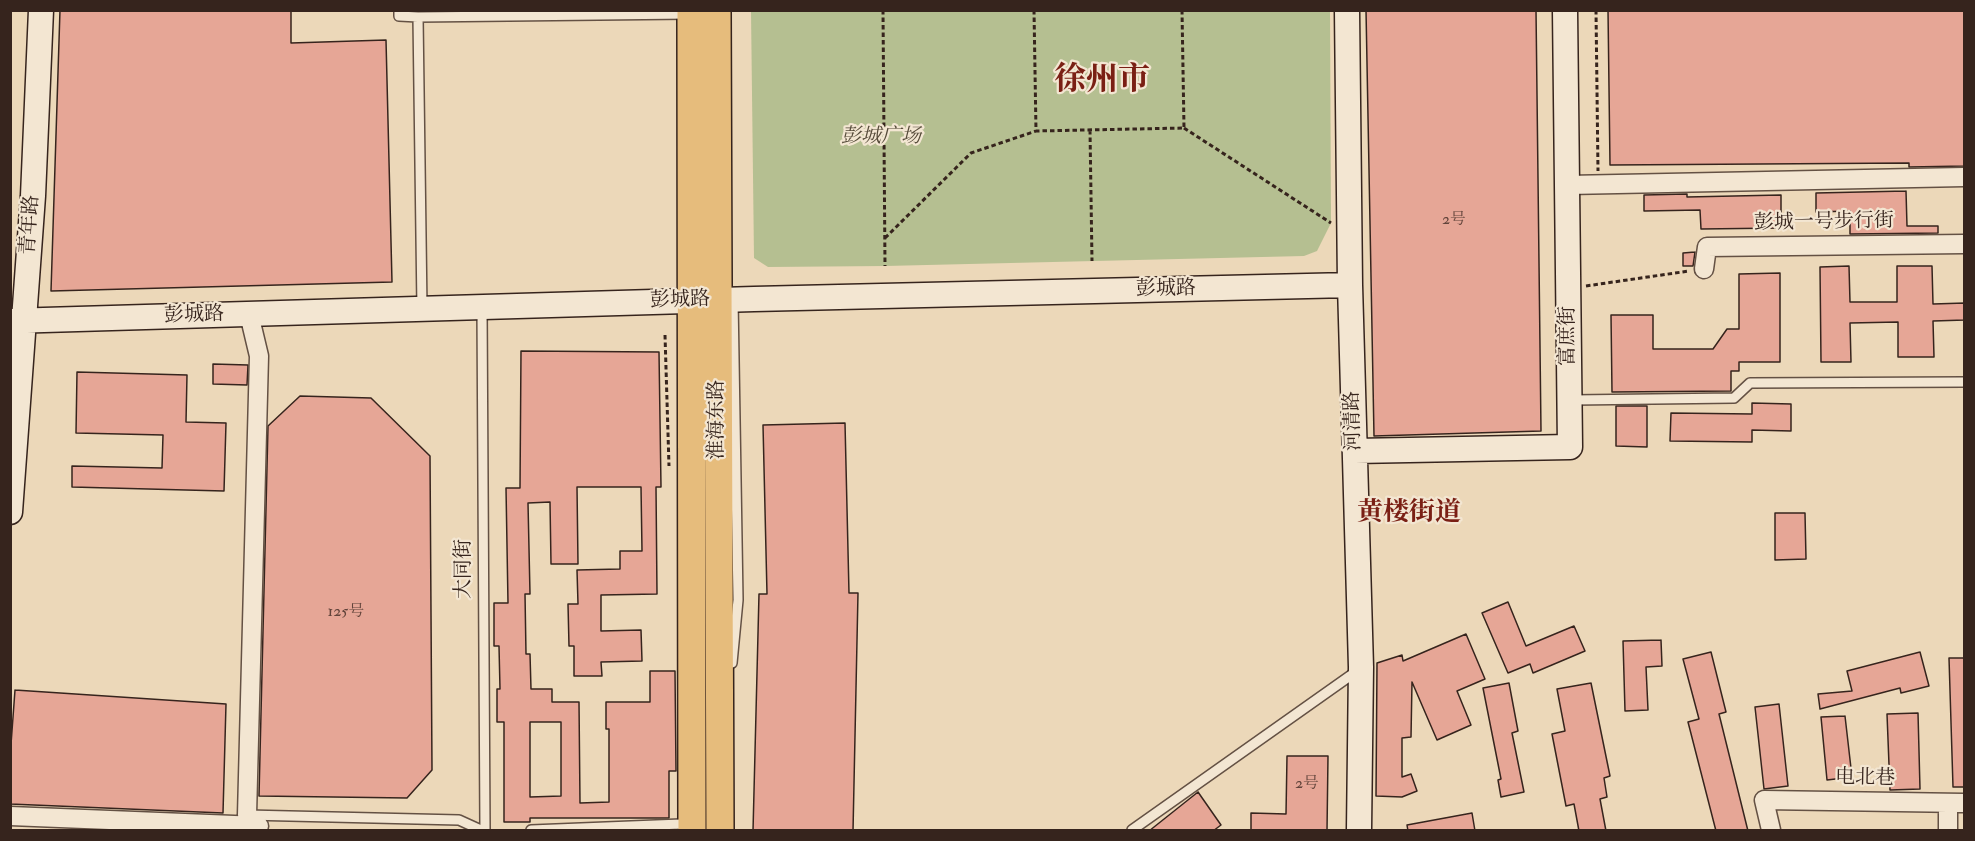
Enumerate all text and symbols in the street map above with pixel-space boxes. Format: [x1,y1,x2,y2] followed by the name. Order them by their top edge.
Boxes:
[1054,63,1150,101] district label: 徐州市
[841,126,921,150] park label: 彭城广场
[17,194,45,256] street label: 青年路
[1754,210,1894,236] street label: 彭城一号步行街
[1442,211,1466,231] house number: 2号
[1136,277,1196,303] street label: 彭城路
[650,288,710,314] street label: 彭城路
[164,303,224,329] street label: 彭城路
[1557,306,1581,366] street label: 富庶街
[706,380,730,460] street label: 淮海东路
[1341,391,1367,451] street label: 河清路
[1357,498,1461,530] district label: 黄楼街道
[453,539,477,599] street label: 大同街
[328,603,364,623] house number: 125号
[1835,766,1895,792] street label: 电北巷
[1295,775,1319,795] house number: 2号

